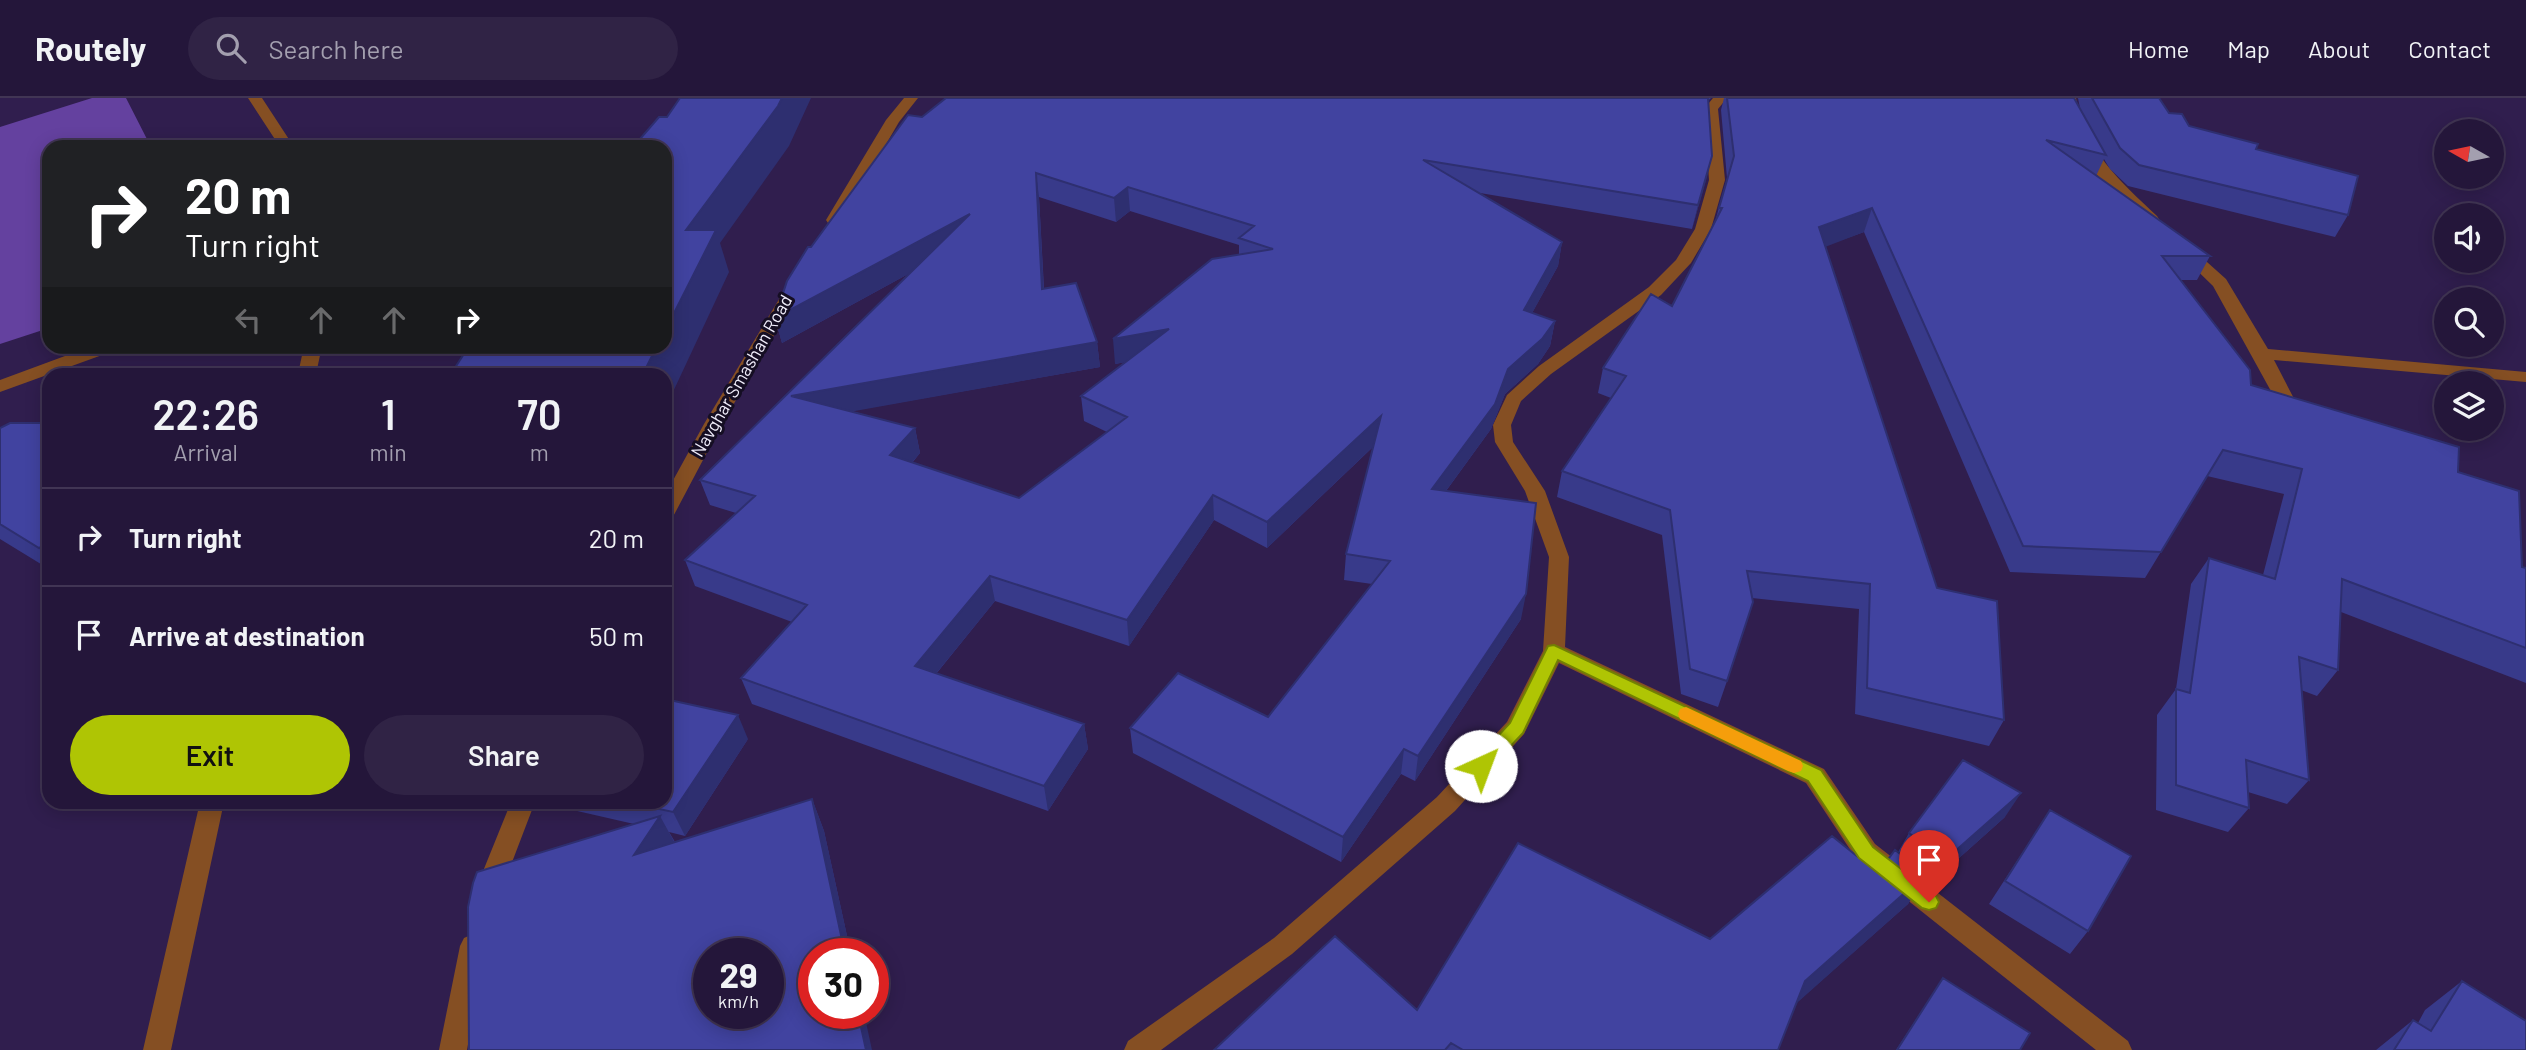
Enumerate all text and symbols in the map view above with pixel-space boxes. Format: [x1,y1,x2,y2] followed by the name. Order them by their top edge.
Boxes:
[188,17,678,80] search box
[35,28,146,68] text: Routely
[212,29,250,67] icon: search
[268,33,404,64] text: Search here
[2128,34,2189,63] text: Home
[2227,34,2270,63] text: Map
[2308,34,2370,63] text: About
[2408,34,2491,63] text: Contact
[2434,119,2504,189] north arrow
[2434,119,2504,441] map controls
[185,165,291,224] text: 20 m
[70,168,161,259] icon: right
[2434,203,2504,273] button: sound
[185,225,320,263] text: Turn right
[2434,287,2504,357] button: search
[686,291,797,460] street label: Navghar Smashan Road
[229,301,267,339] icon: left
[302,301,340,339] icon: ahead
[375,301,413,339] icon: ahead
[448,301,486,339] icon: right
[2434,371,2504,441] button: layers
[152,388,259,438] text: 22:26
[381,388,396,438] text: 1
[517,388,562,438] text: 70
[174,438,238,466] text: Arrival
[369,438,407,466] text: min
[530,438,549,466] text: m
[70,518,108,556] icon: right
[129,522,242,553] text: Turn right
[589,522,644,553] text: 20 m
[70,616,108,654] icon: arrive
[129,620,365,651] text: Arrive at destination
[589,620,644,651] text: 50 m
[70,715,350,795] button: Exit
[364,715,644,795] button: Share
[1444,729,1518,803] position arrow
[1899,830,1959,902] pin
[1910,841,1948,879] icon: arrive
[798,938,889,1029] speed limit sign: 30
[719,953,758,995] text: 29
[718,990,759,1012] text: km/h

